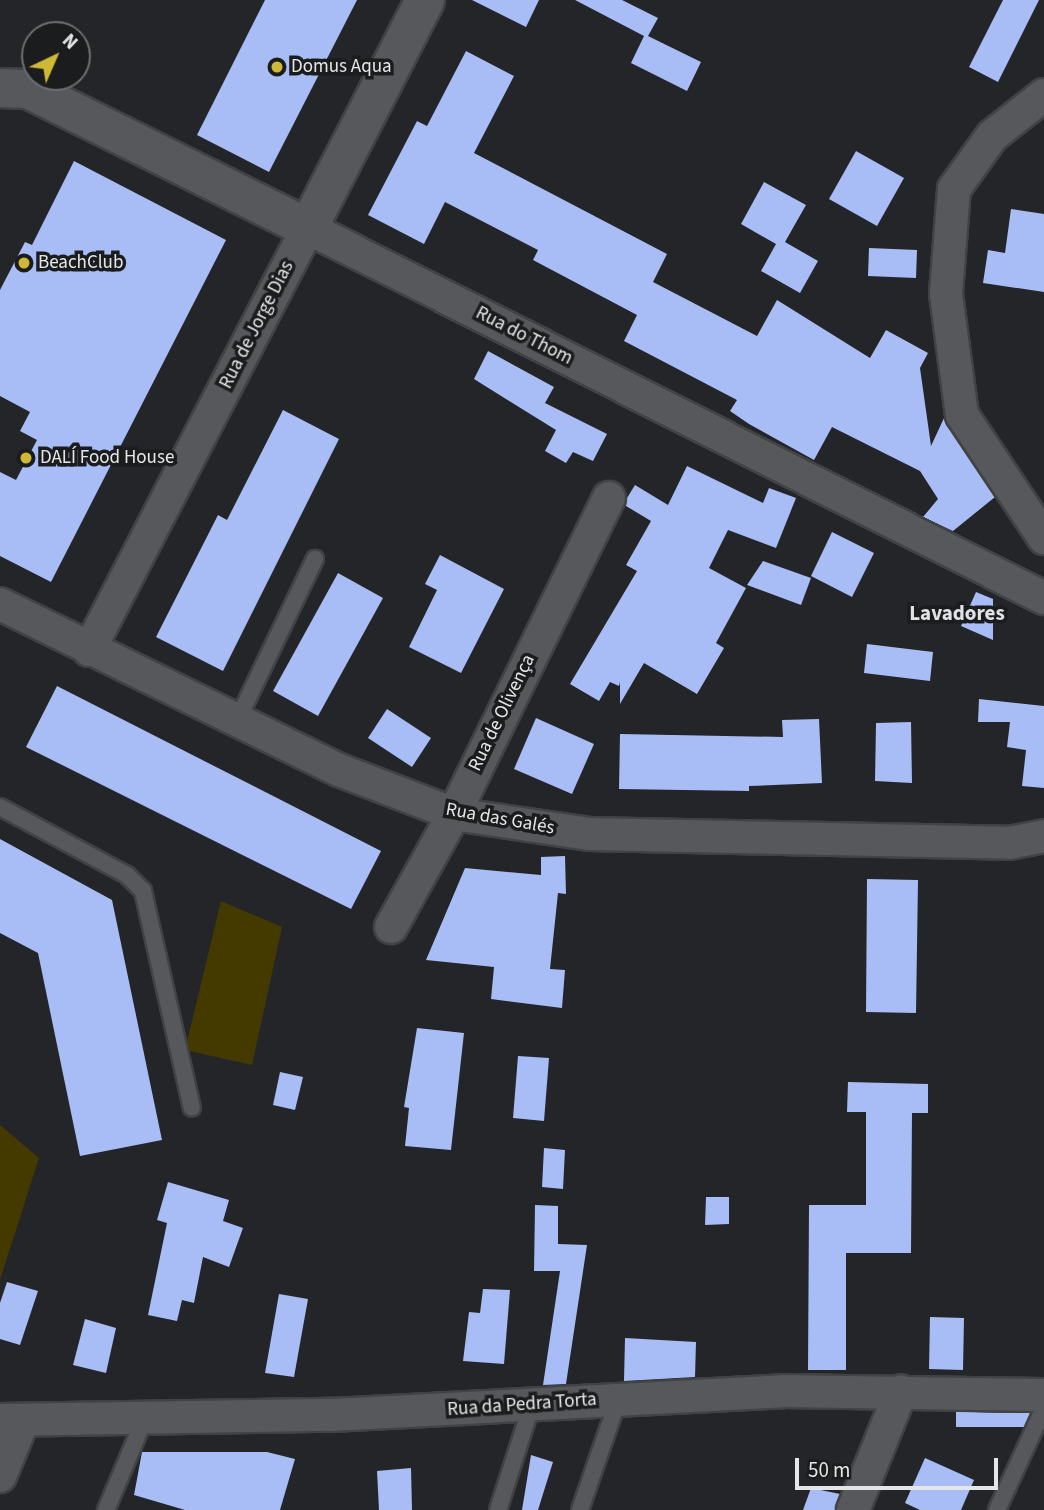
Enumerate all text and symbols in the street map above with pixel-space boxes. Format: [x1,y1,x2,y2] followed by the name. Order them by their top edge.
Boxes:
[21,21,91,91] north arrow
[56,28,83,56] text: N
[291,56,392,78] place label: Domus Aqua
[269,59,285,75] marker: Domus Aqua
[38,252,123,274] place label: BeachClub
[16,255,32,271] marker: BeachClub
[215,257,299,393] street label: Rua de Jorge Dias
[472,302,576,370] street label: Rua do Thom
[40,447,174,469] place label: DALÍ Food House
[18,450,34,466] marker: DALÍ Food House
[909,600,1005,626] district label: Lavadores
[464,651,540,775] street label: Rua de Olivença
[444,798,556,840] street label: Rua das Galés
[447,1388,597,1422] street label: Rua da Pedra Torta
[799,1444,1002,1488] scale bar
[808,1455,850,1485] text: 50 m

